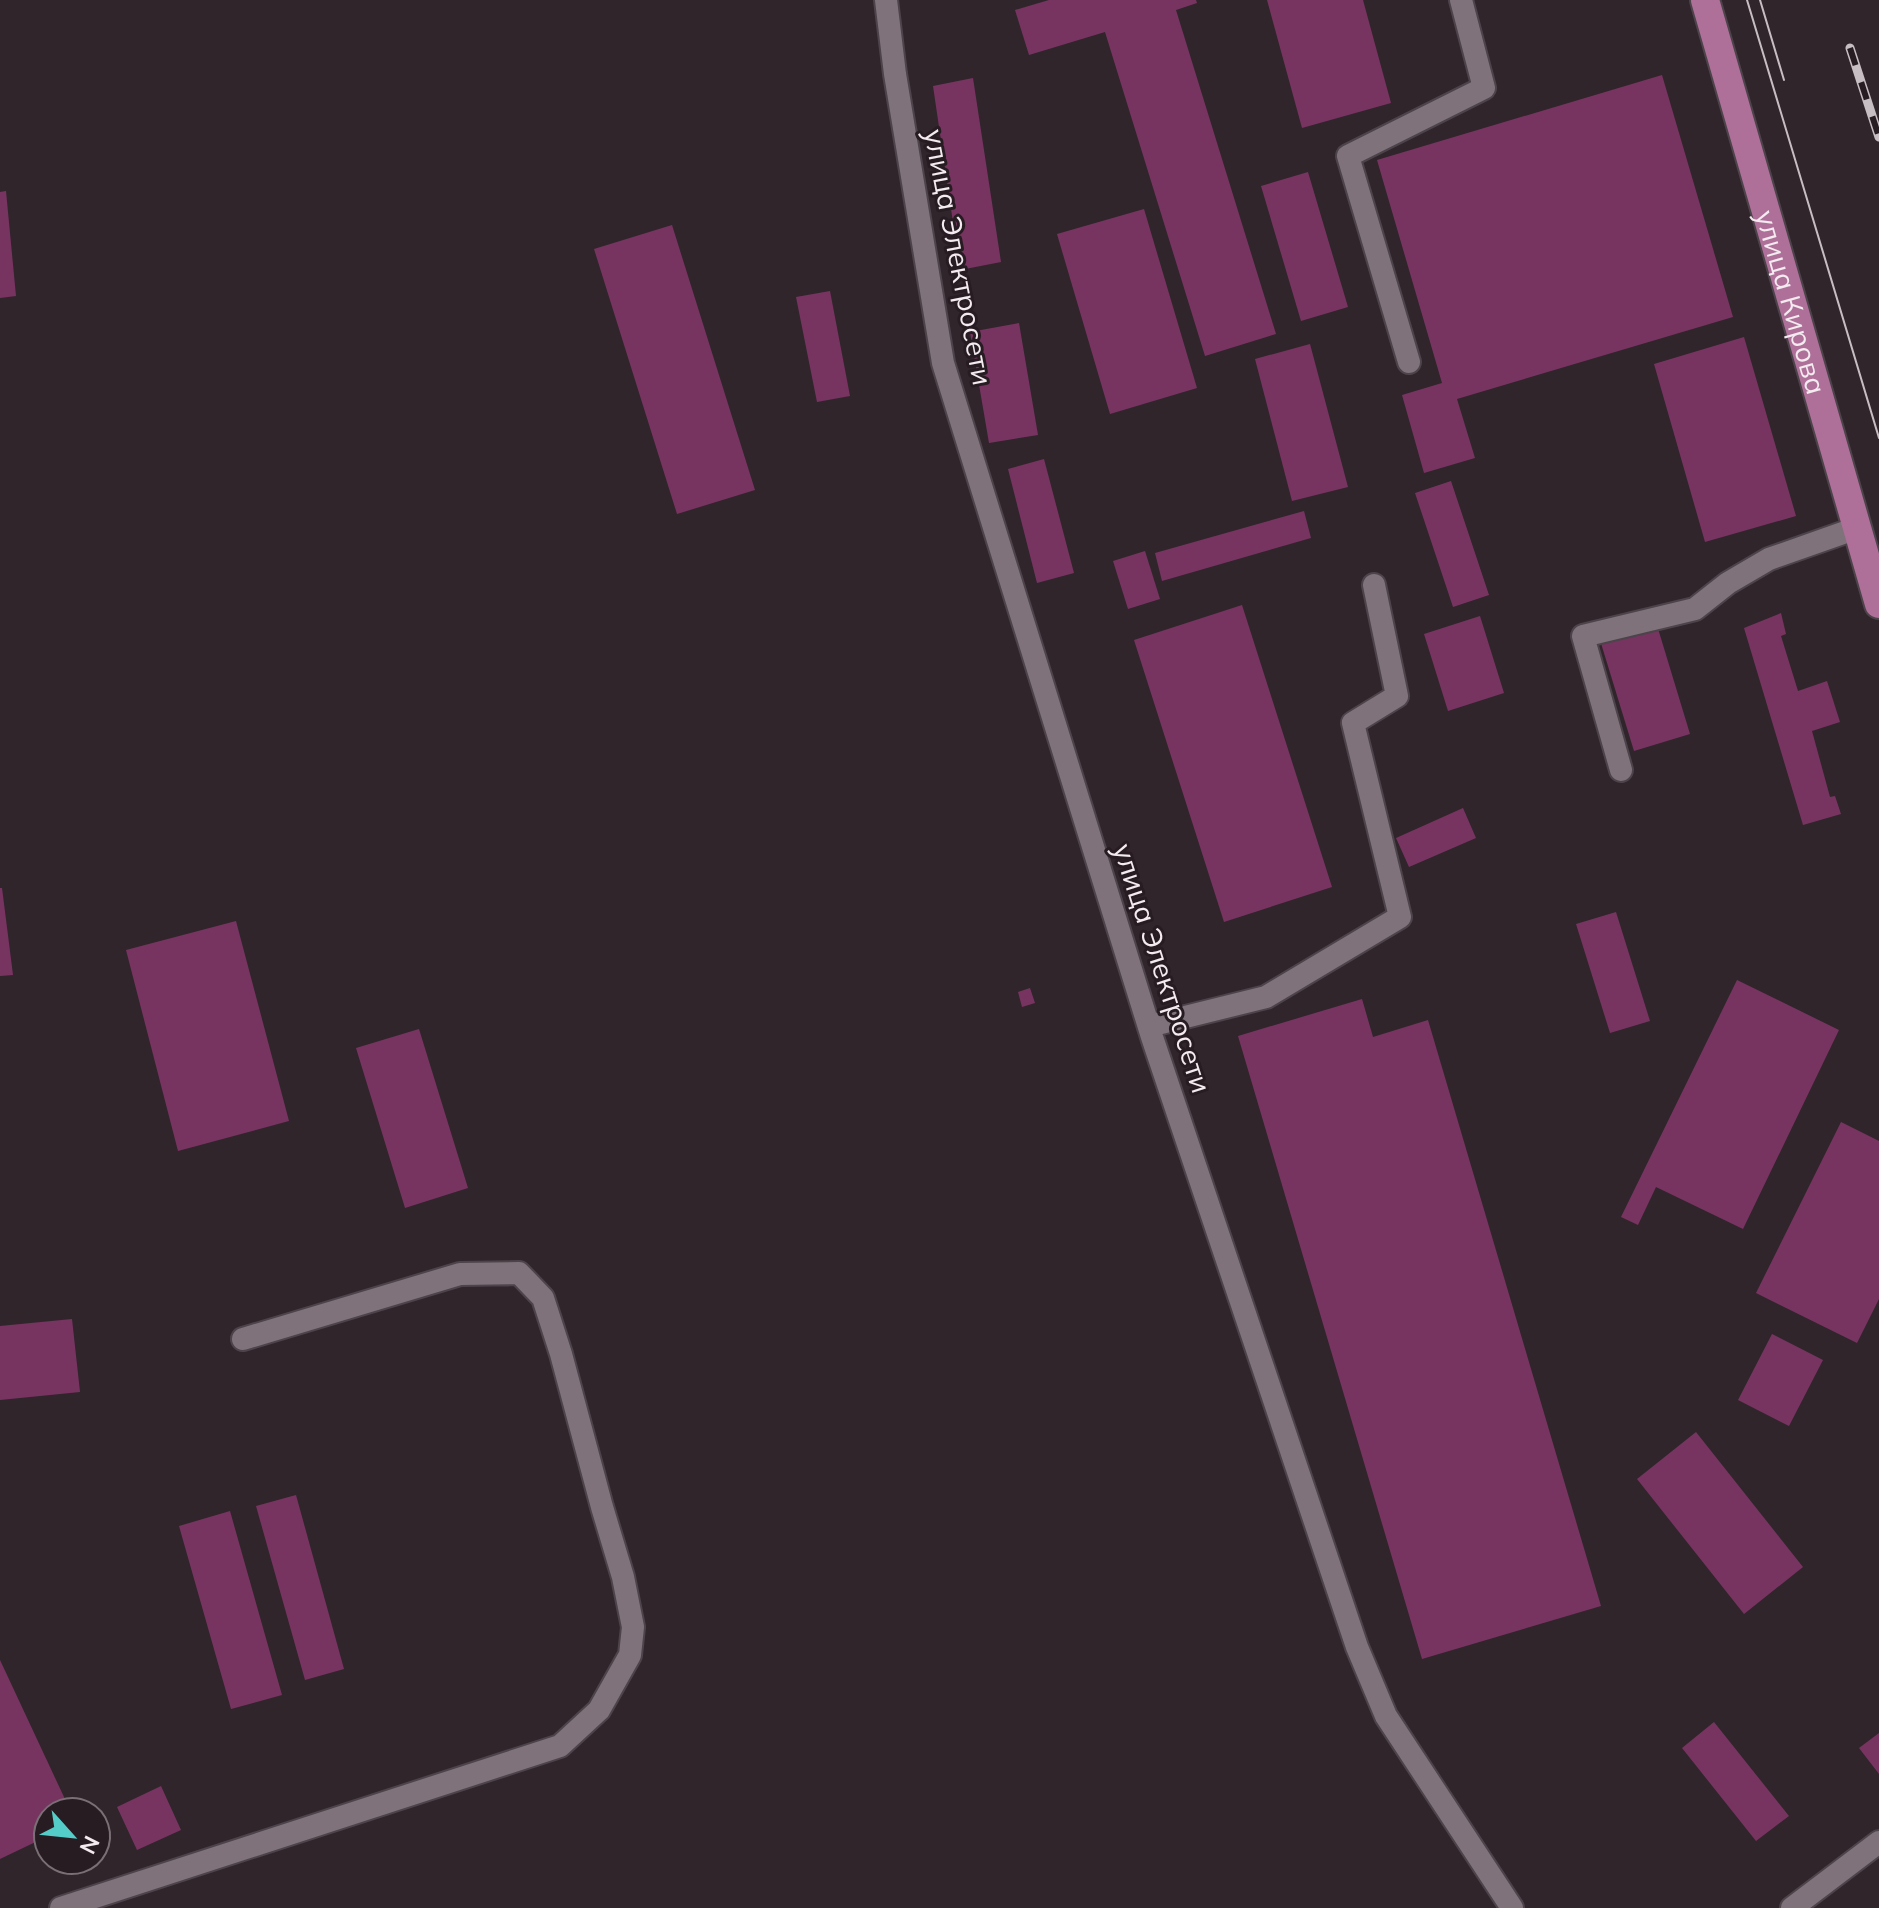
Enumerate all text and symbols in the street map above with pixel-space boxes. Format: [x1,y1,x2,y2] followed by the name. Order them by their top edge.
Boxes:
[917,126,1001,388] street label: улица Электросети
[1749,206,1835,398] street label: улица Кирова
[1106,839,1220,1097] street label: улица Электросети
[32,1796,112,1876] north arrow
[74,1831,106,1859] text: N

